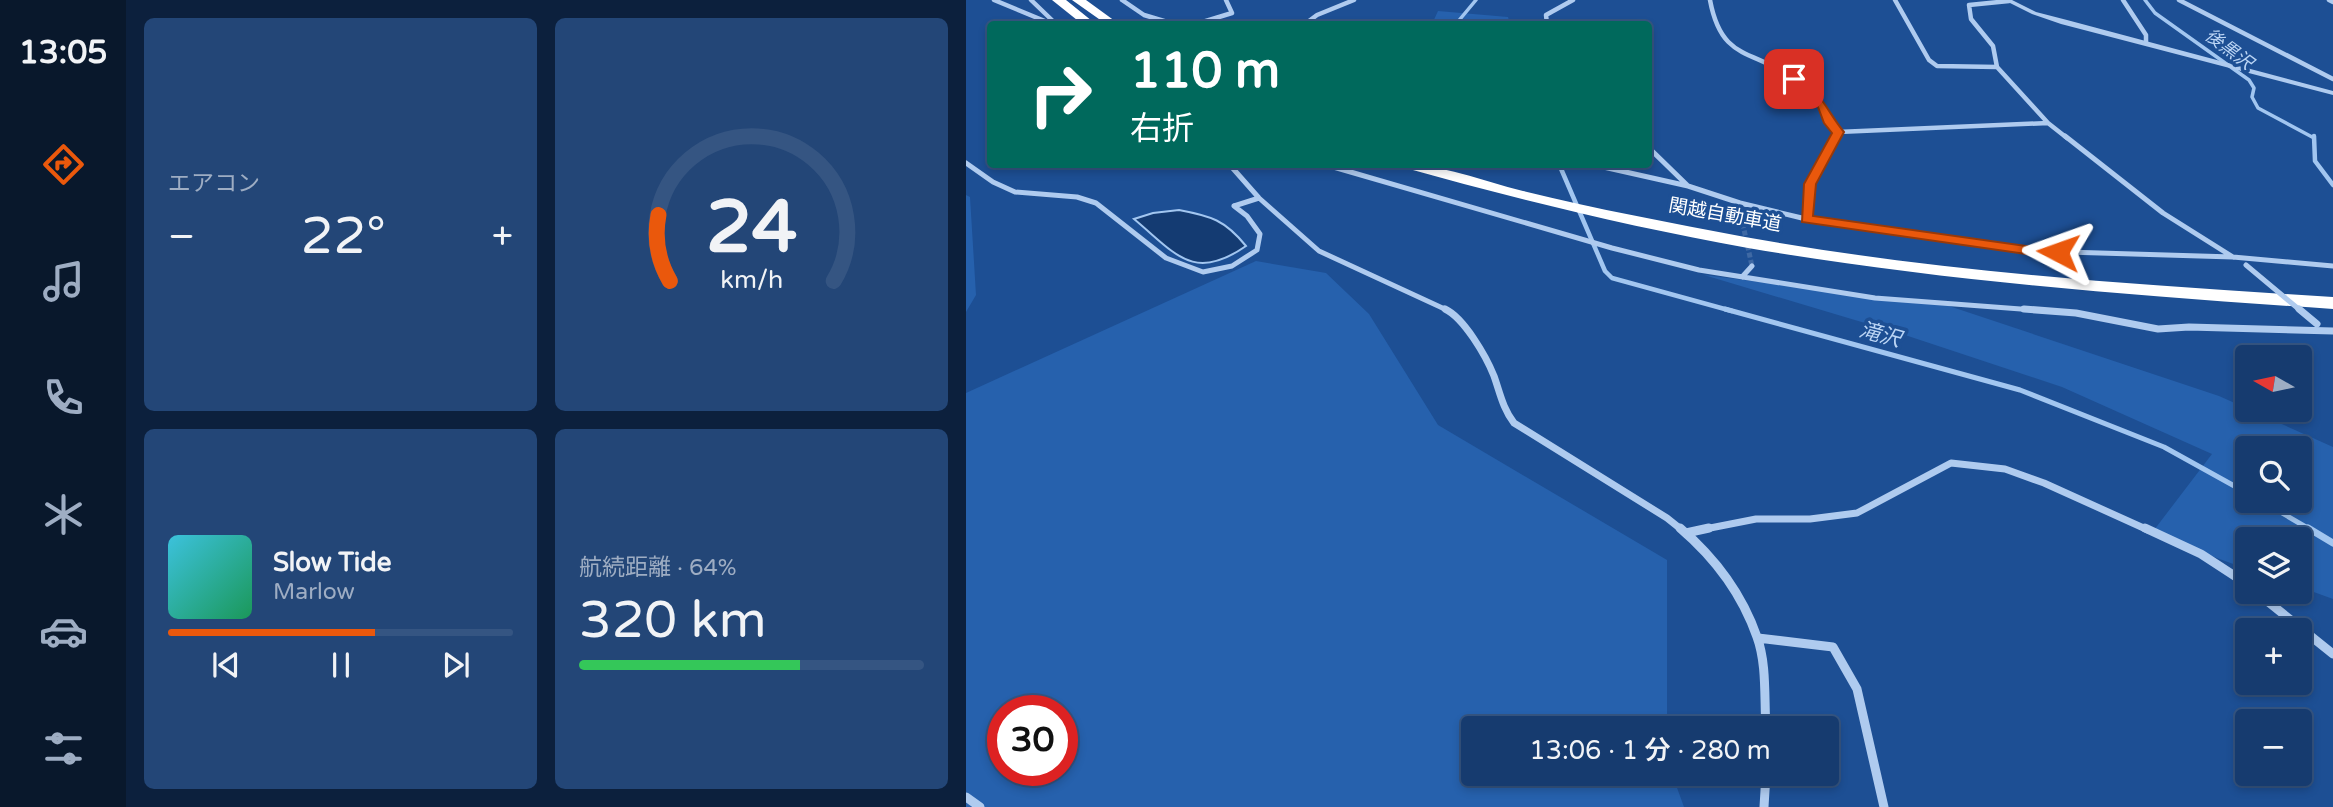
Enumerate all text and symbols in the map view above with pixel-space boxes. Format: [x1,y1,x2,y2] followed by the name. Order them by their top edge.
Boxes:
[2201,24,2259,75] water label: 後黒沢
[19,34,107,72] text: 13:05
[1130,42,1280,101] text: 110 m
[1015,49,1106,140] icon: right
[1764,49,1824,109] pin
[1775,60,1813,98] icon: arrive
[1130,110,1194,148] text: 右折
[39,140,88,189] icon: directions
[168,170,260,198] text: エアコン
[706,184,797,272] text: 24
[1667,194,1783,236] street label: 関越自動車道
[301,205,386,268] text: 22°
[168,214,195,260] text: −
[492,214,513,260] text: +
[2021,215,2095,289] position arrow
[39,257,88,306] icon: music
[720,264,783,294] text: km/h
[1856,317,1906,353] water label: 滝沢
[2235,345,2312,422] north arrow
[2235,345,2312,786] map controls
[39,373,88,422] icon: phone
[2235,436,2312,513] button: search
[39,490,88,539] icon: climate
[2235,527,2312,604] button: layers
[273,547,391,578] text: Slow Tide
[579,554,737,582] text: 航続距離 · 64%
[273,578,355,606] text: Marlow
[579,589,767,652] text: 320 km
[39,607,88,656] icon: car
[2235,618,2312,695] button: +
[207,646,245,684] icon: previous
[322,646,360,684] icon: pause
[437,646,475,684] icon: next
[987,695,1078,786] speed limit sign: 30
[2235,709,2312,786] button: −
[39,724,88,773] icon: filters
[1529,735,1771,766] text: 13:06 · 1 分 · 280 m

